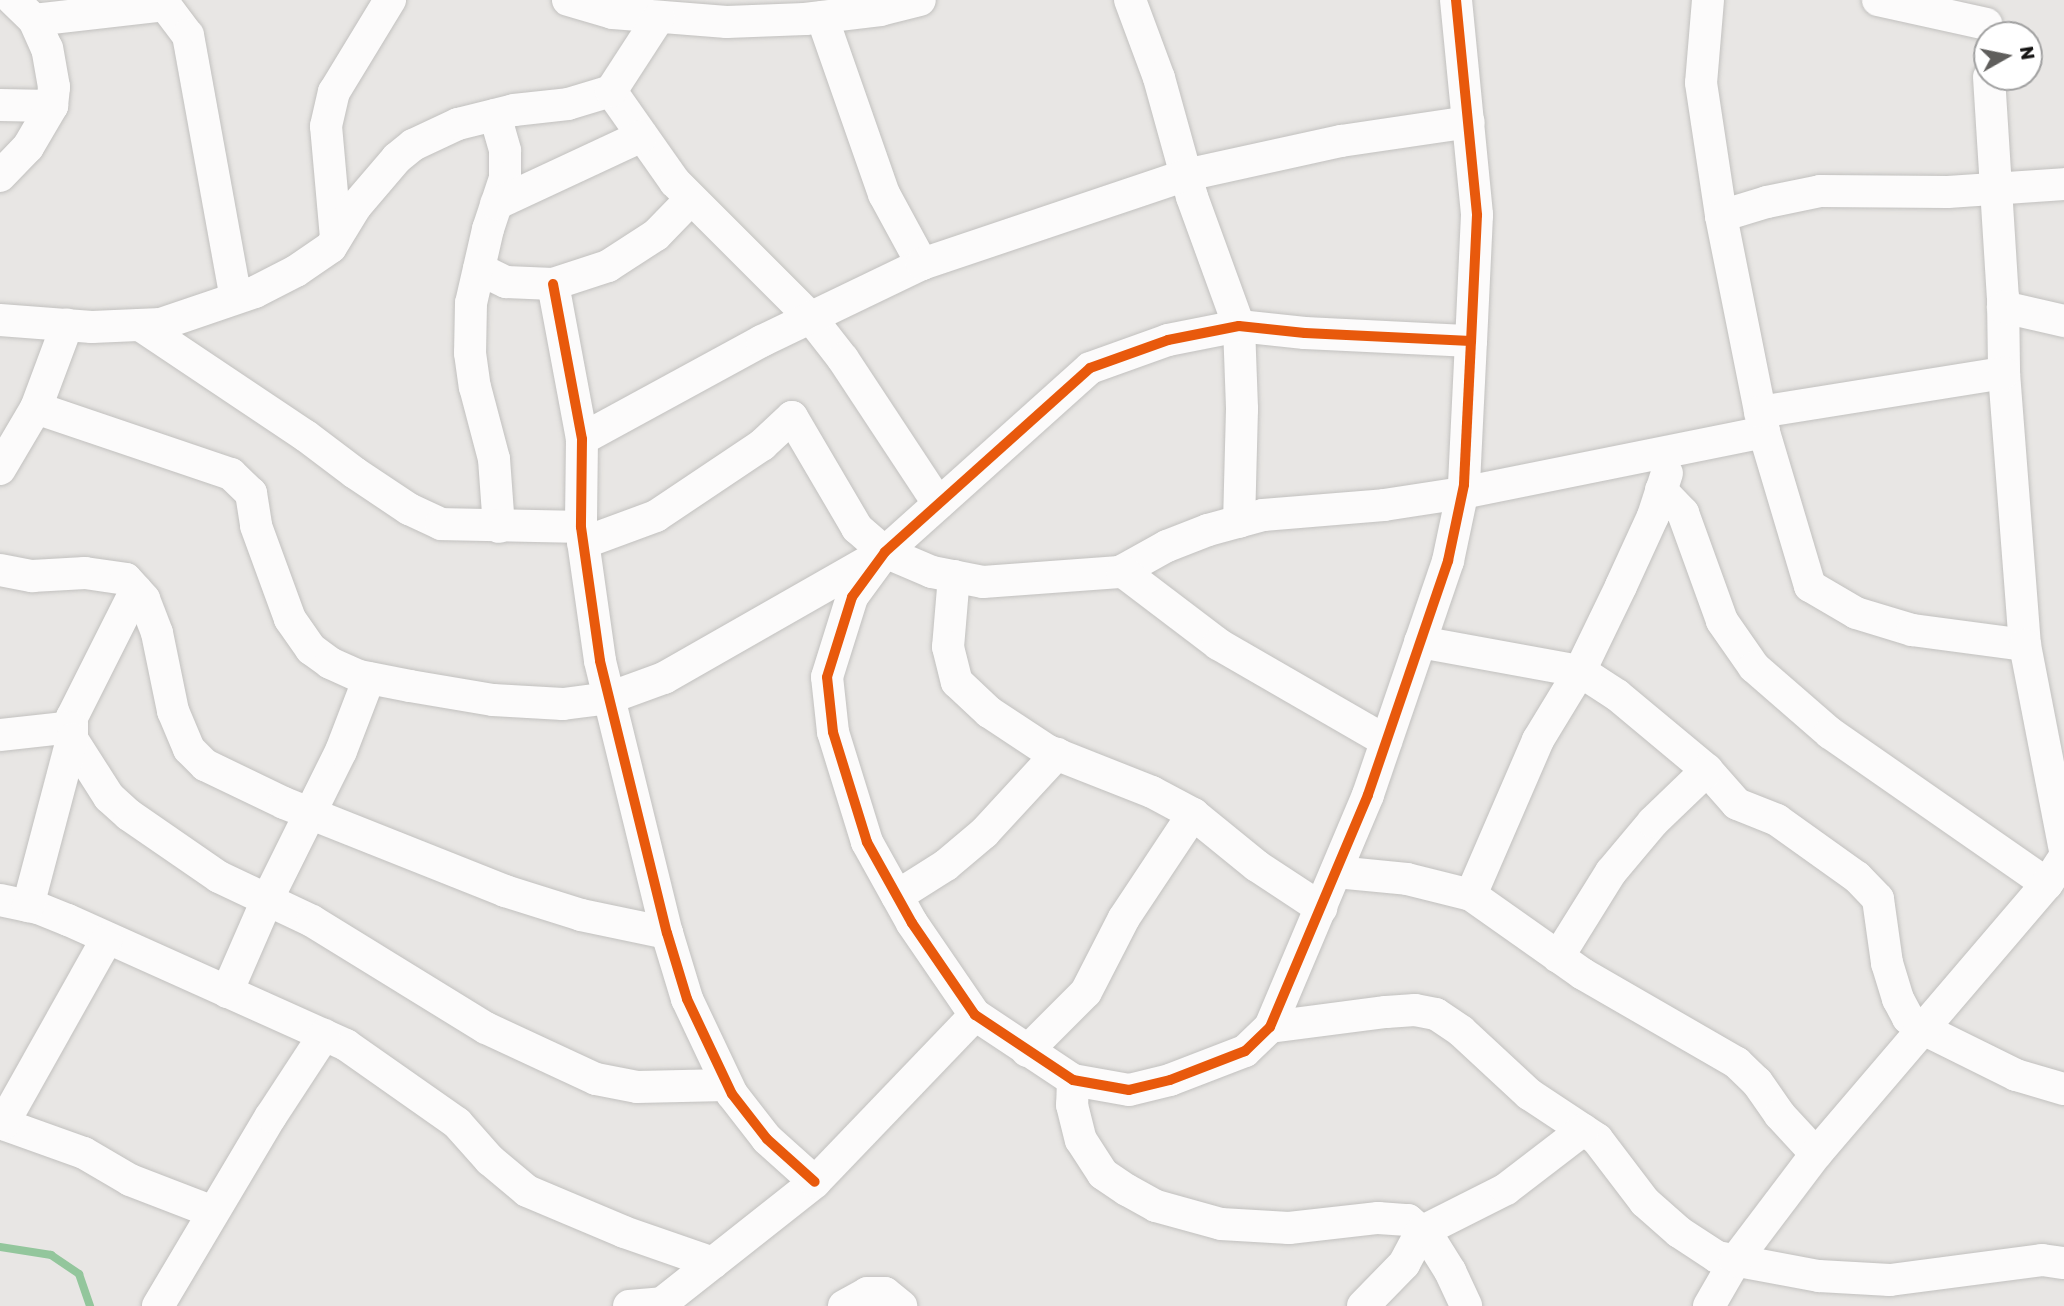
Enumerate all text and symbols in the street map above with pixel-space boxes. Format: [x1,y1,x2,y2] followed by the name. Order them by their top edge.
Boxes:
[1973,21,2043,91] north arrow
[2015,44,2040,61] text: N

